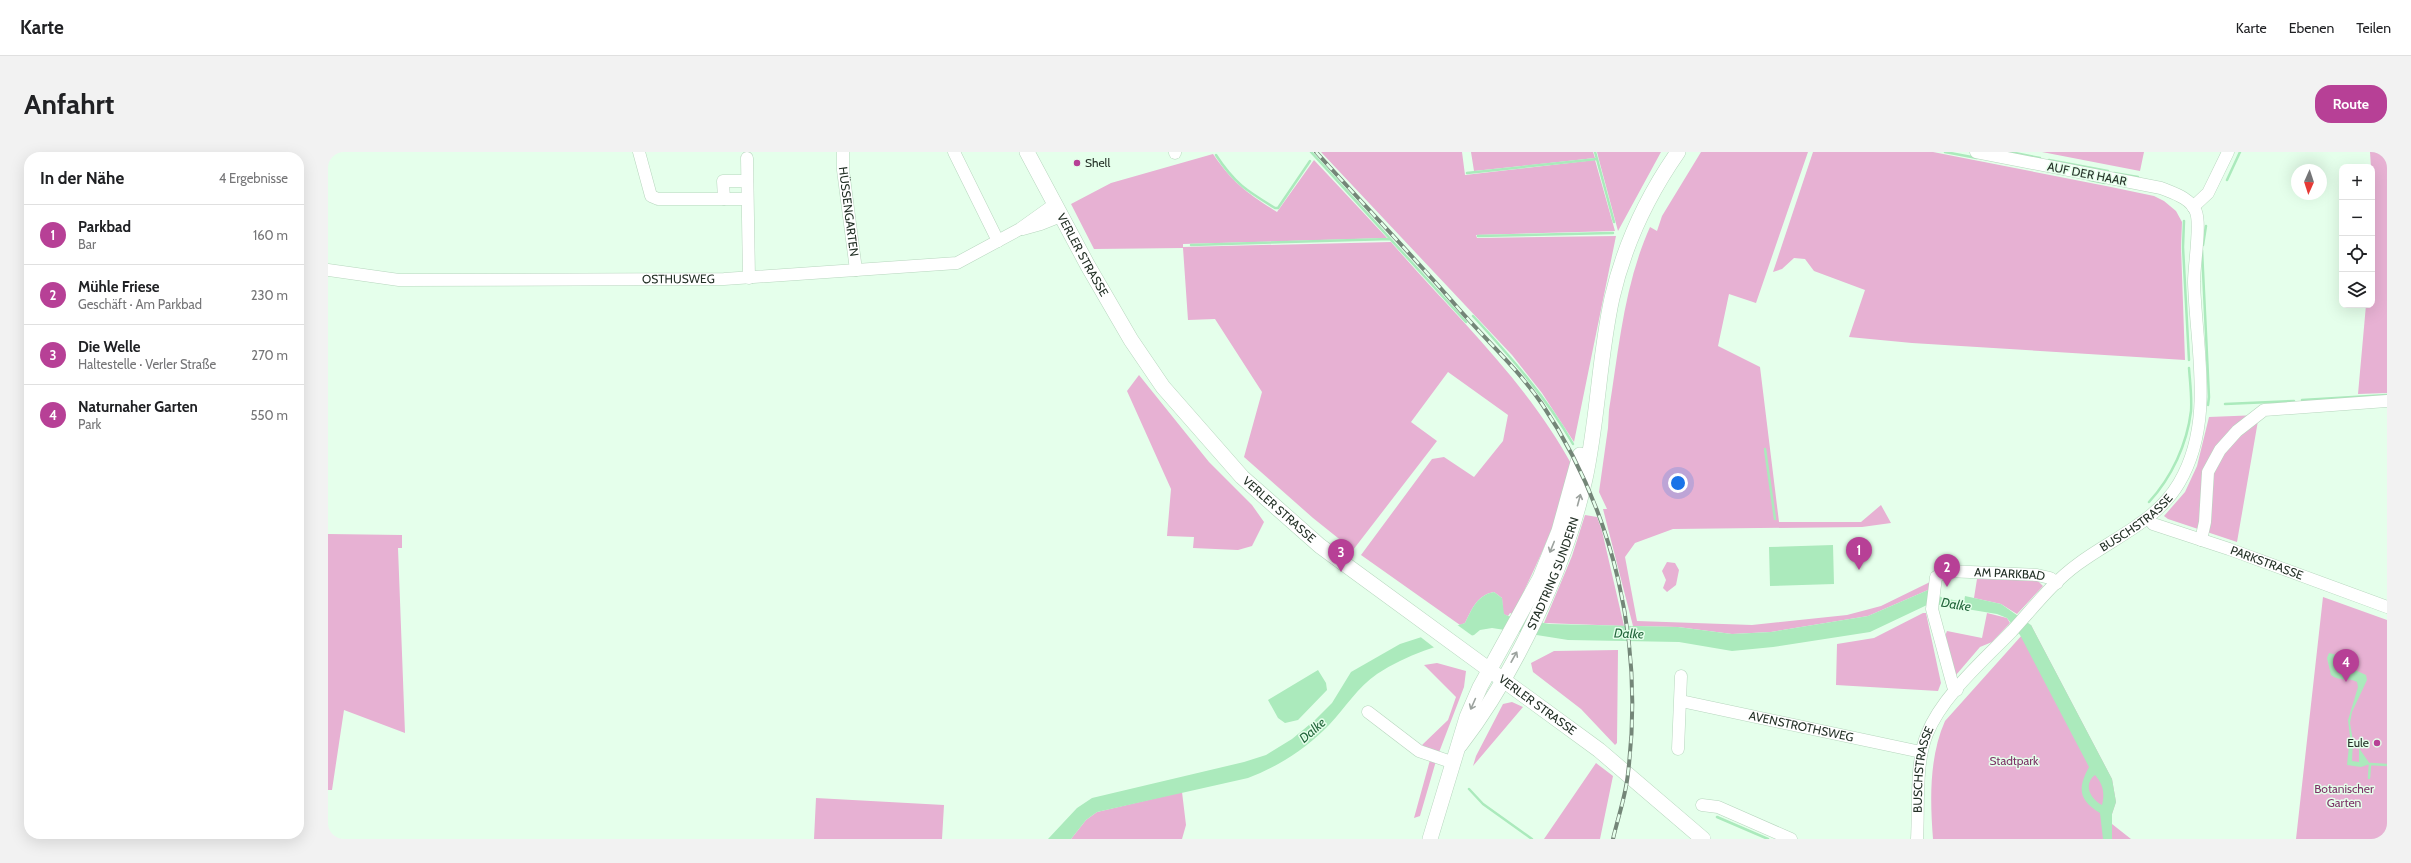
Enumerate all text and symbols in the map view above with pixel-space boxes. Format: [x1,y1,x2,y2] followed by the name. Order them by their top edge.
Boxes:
[20,16,64,39] text: Karte
[2236,19,2267,37] text: Karte
[2289,19,2334,37] text: Ebenen
[2356,19,2391,37] text: Teilen
[2315,85,2387,123] button: Route
[24,87,114,121] text: Anfahrt
[1085,155,1110,170] place label: Shell
[1072,158,1082,168] marker: Shell
[2046,158,2129,189] street label: AUF DER HAAR
[2291,164,2327,200] north arrow
[2339,164,2375,308] map controls
[2339,164,2375,200] button: +
[836,166,862,257] street label: HÜSSENGARTEN
[40,168,124,188] text: In der Nähe
[219,170,288,186] text: 4 Ergebnisse
[2339,200,2375,236] button: −
[1054,211,1112,299] street label: VERLER STRASSE
[78,218,131,236] text: Parkbad
[51,227,55,243] text: 1
[253,227,288,243] text: 160 m
[78,236,96,252] text: Bar
[2339,236,2375,272] button: locate
[642,271,715,286] street label: OSTHUSWEG
[2339,272,2375,308] button: layers
[78,278,160,296] text: Mühle Friese
[50,287,56,303] text: 2
[251,287,288,303] text: 230 m
[78,296,202,312] text: Geschäft · Am Parkbad
[78,338,141,356] text: Die Welle
[49,347,57,363] text: 3
[251,347,288,363] text: 270 m
[78,356,216,372] text: Haltestelle · Verler Straße
[78,398,198,416] text: Naturnaher Garten
[49,407,57,423] text: 4
[251,407,288,423] text: 550 m
[78,416,101,432] text: Park
[1240,473,1319,546] street label: VERLER STRASSE
[1668,473,1688,493] your location
[2097,490,2176,555] street label: BUSCHSTRASSE
[1576,493,1583,506] one-way arrow
[1523,515,1582,632] street label: STADTRING SUNDERN
[1846,537,1872,570] pin: 1
[1328,539,1354,572] pin: 3
[1548,541,1556,553] one-way arrow
[2228,542,2306,583] street label: PARKSTRASSE
[1934,554,1960,587] pin: 2
[1974,564,2047,584] street label: AM PARKBAD
[1940,594,1972,614] water label: Dalke
[1614,624,1644,642] water label: Dalke
[2333,649,2359,682] pin: 4
[1511,651,1519,663] one-way arrow
[1496,671,1580,738] street label: VERLER STRASSE
[1469,697,1476,709] one-way arrow
[1748,708,1855,745] street label: AVENSTROTHSWEG
[1295,714,1329,746] water label: Dalke
[1910,723,1937,813] street label: BUSCHSTRASSE
[2347,735,2369,750] place label: Eule
[2372,738,2382,748] marker: Eule
[1990,753,2039,768] park label: Stadtpark
[2314,781,2374,810] park label: Botanischer Garten

